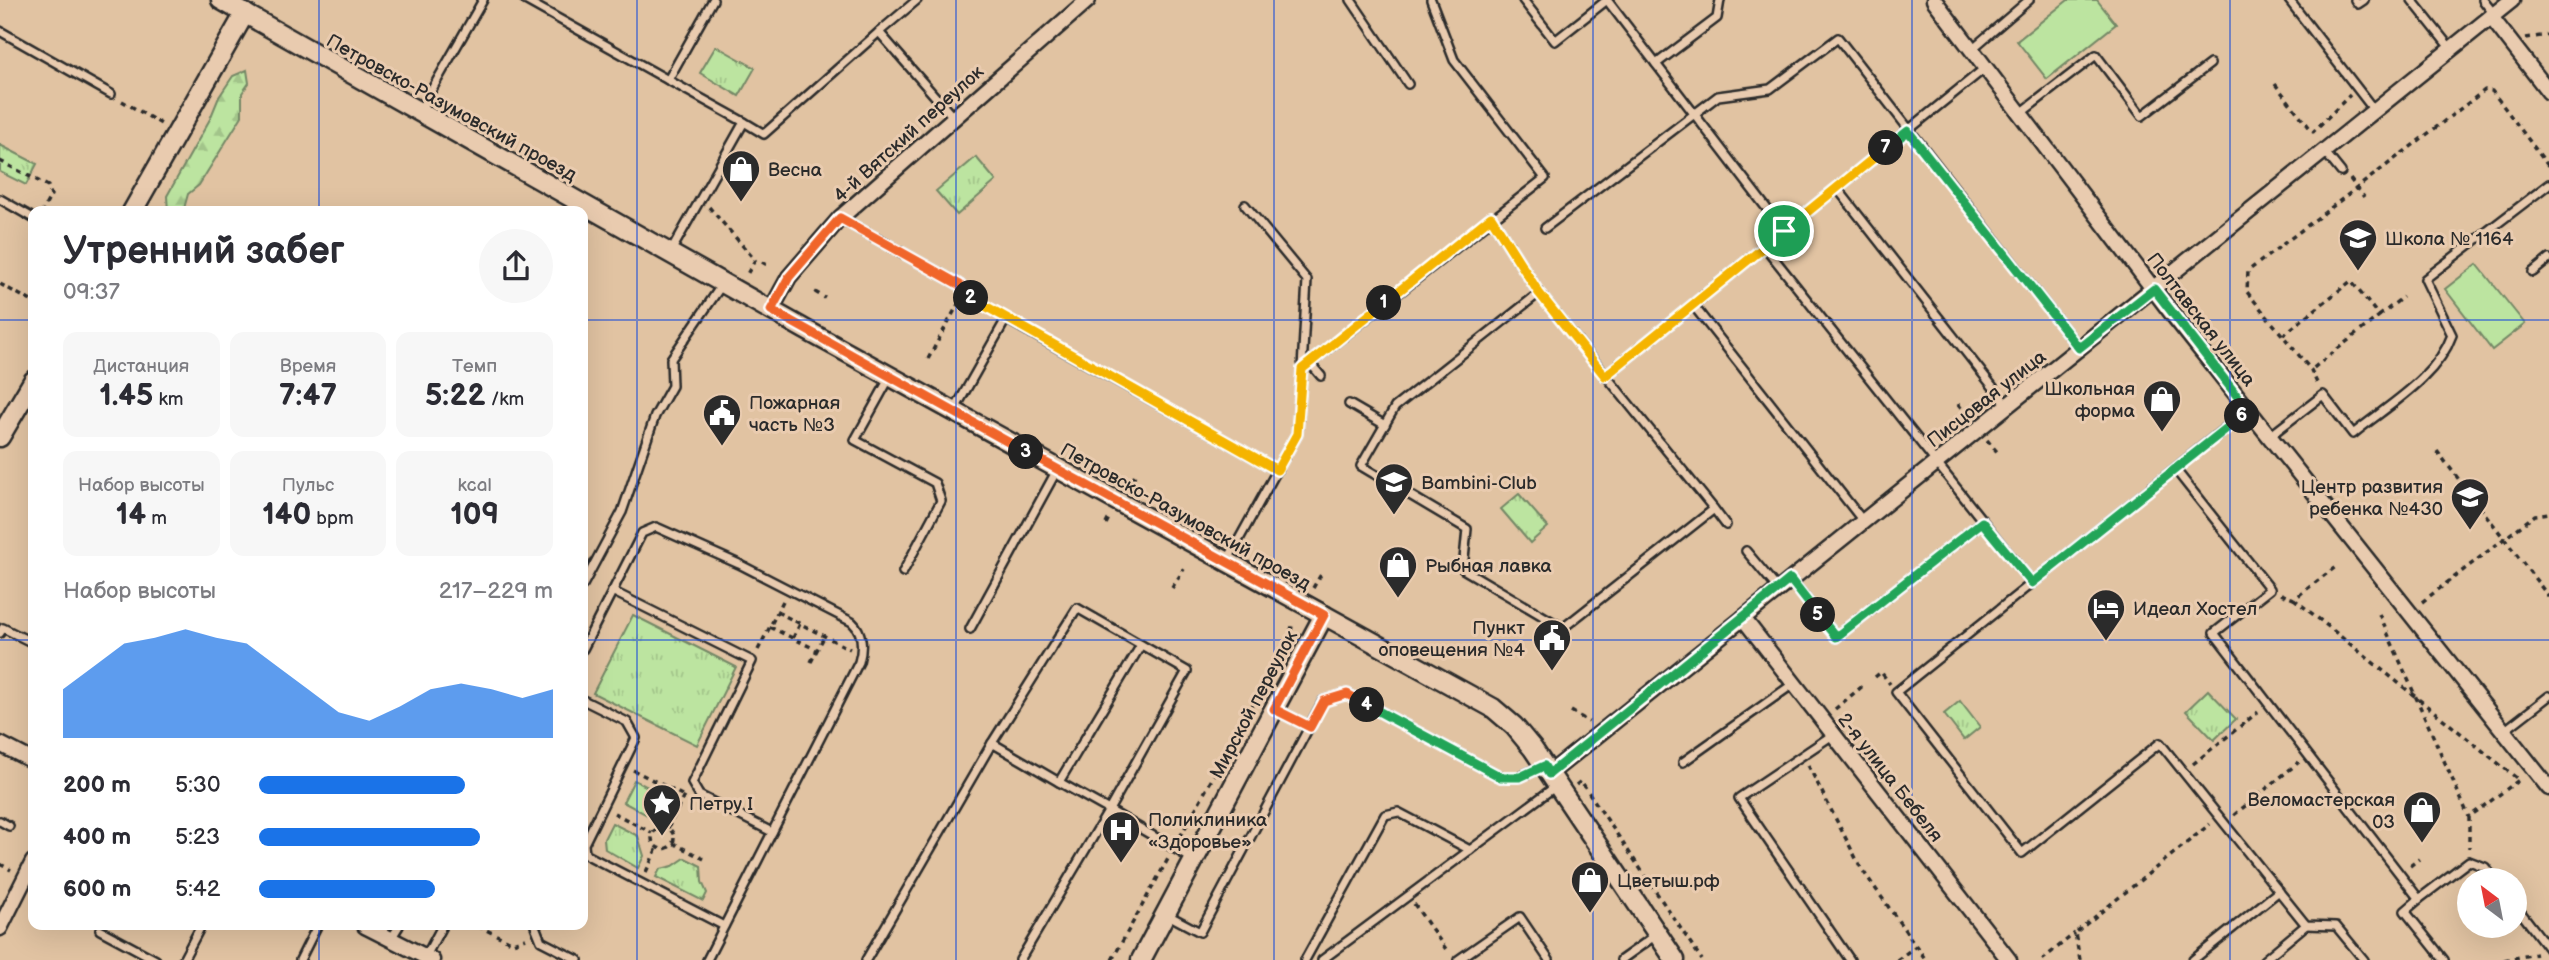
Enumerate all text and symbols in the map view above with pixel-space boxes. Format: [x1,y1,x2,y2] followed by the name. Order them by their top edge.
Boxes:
[322,30,581,187] street label: Петровско-Разумовский проезд
[829,61,989,208] street label: 4-й Вятский переулок
[1868,130,1904,166] pin: 7
[1880,136,1891,159] text: 7
[720,148,762,203] shop icon: Весна
[768,159,822,182] place label: Весна
[1754,201,1814,261] pin
[1765,212,1803,250] icon: arrive
[2337,217,2379,272] school or university icon: Школа № 1164
[2385,228,2514,251] place label: Школа № 1164
[63,229,345,274] text: Утренний забег
[479,229,553,303] button: share
[2142,249,2260,391] street label: Полтавская улица
[63,278,120,306] text: 09:37
[954,280,988,316] pin: 2
[965,286,976,309] text: 2
[1366,286,1402,320] pin: 1
[1380,291,1388,314] text: 1
[1923,346,2051,453] street label: Писцовая улица
[93,355,189,378] text: Дистанция
[280,355,336,378] text: Время
[452,355,497,378] text: Темп
[99,378,153,414] text: 1.45
[279,378,337,414] text: 7:47
[425,378,486,414] text: 5:22
[2044,378,2135,423] place label: Школьная форма
[2141,378,2183,433] shop icon: Школьная форма
[153,388,184,411] text: km
[486,388,524,411] text: /km
[701,392,743,447] public building icon: Пожарная часть №3
[749,392,840,437] place label: Пожарная часть №3
[2224,398,2260,434] pin: 6
[2236,404,2247,427] text: 6
[1009,434,1044,470] pin: 3
[1056,439,1315,596] street label: Петровско-Разумовский проезд
[1020,440,1031,463] text: 3
[1373,461,1415,516] school or university icon: Bambini-Club
[1421,472,1537,495] place label: Bambini-Club
[78,474,205,497] text: Набор высоты
[282,474,334,497] text: Пульс
[458,474,492,497] text: kcal
[2301,476,2443,521] place label: Центр развития ребенка №430
[2449,476,2491,531] school or university icon: Центр развития ребенка №430
[116,497,146,533] text: 14
[262,497,311,533] text: 140
[450,497,499,533] text: 109
[146,507,167,530] text: m
[311,507,354,530] text: bpm
[1377,544,1419,599] shop icon: Рыбная лавка
[1425,555,1552,578] place label: Рыбная лавка
[63,577,216,605] text: Набор высоты
[439,577,553,605] text: 217–229 m
[2085,587,2127,642] hotel icon: Идеал Хостел
[1800,598,1836,632] pin: 5
[2133,598,2257,621] place label: Идеал Хостел
[1812,603,1823,626] text: 5
[1378,617,1525,662] place label: Пункт оповещения №4
[1531,617,1573,672] public building icon: Пункт оповещения №4
[1206,627,1303,783] street label: Мирской переулок
[1350,688,1384,722] pin: 4
[1361,693,1372,716] text: 4
[1832,709,1947,847] street label: 2-я улица Бебеля
[63,771,131,799] text: 200 m
[175,771,221,799] text: 5:30
[641,782,683,837] place icon: Петру I
[2248,789,2395,834] place label: Веломастерская 03
[2401,789,2443,844] shop icon: Веломастерская 03
[689,793,753,816] place label: Петру I
[1100,809,1142,864] hospital icon: Поликлиника «Здоровье»
[1148,809,1267,854] place label: Поликлиника «Здоровье»
[63,823,131,851] text: 400 m
[175,823,220,851] text: 5:23
[1569,859,1611,914] shop icon: Цветыш.рф
[2457,868,2527,938] north arrow
[2457,868,2527,938] map controls
[1617,870,1720,893] place label: Цветыш.рф
[63,875,131,903] text: 600 m
[175,875,220,903] text: 5:42

